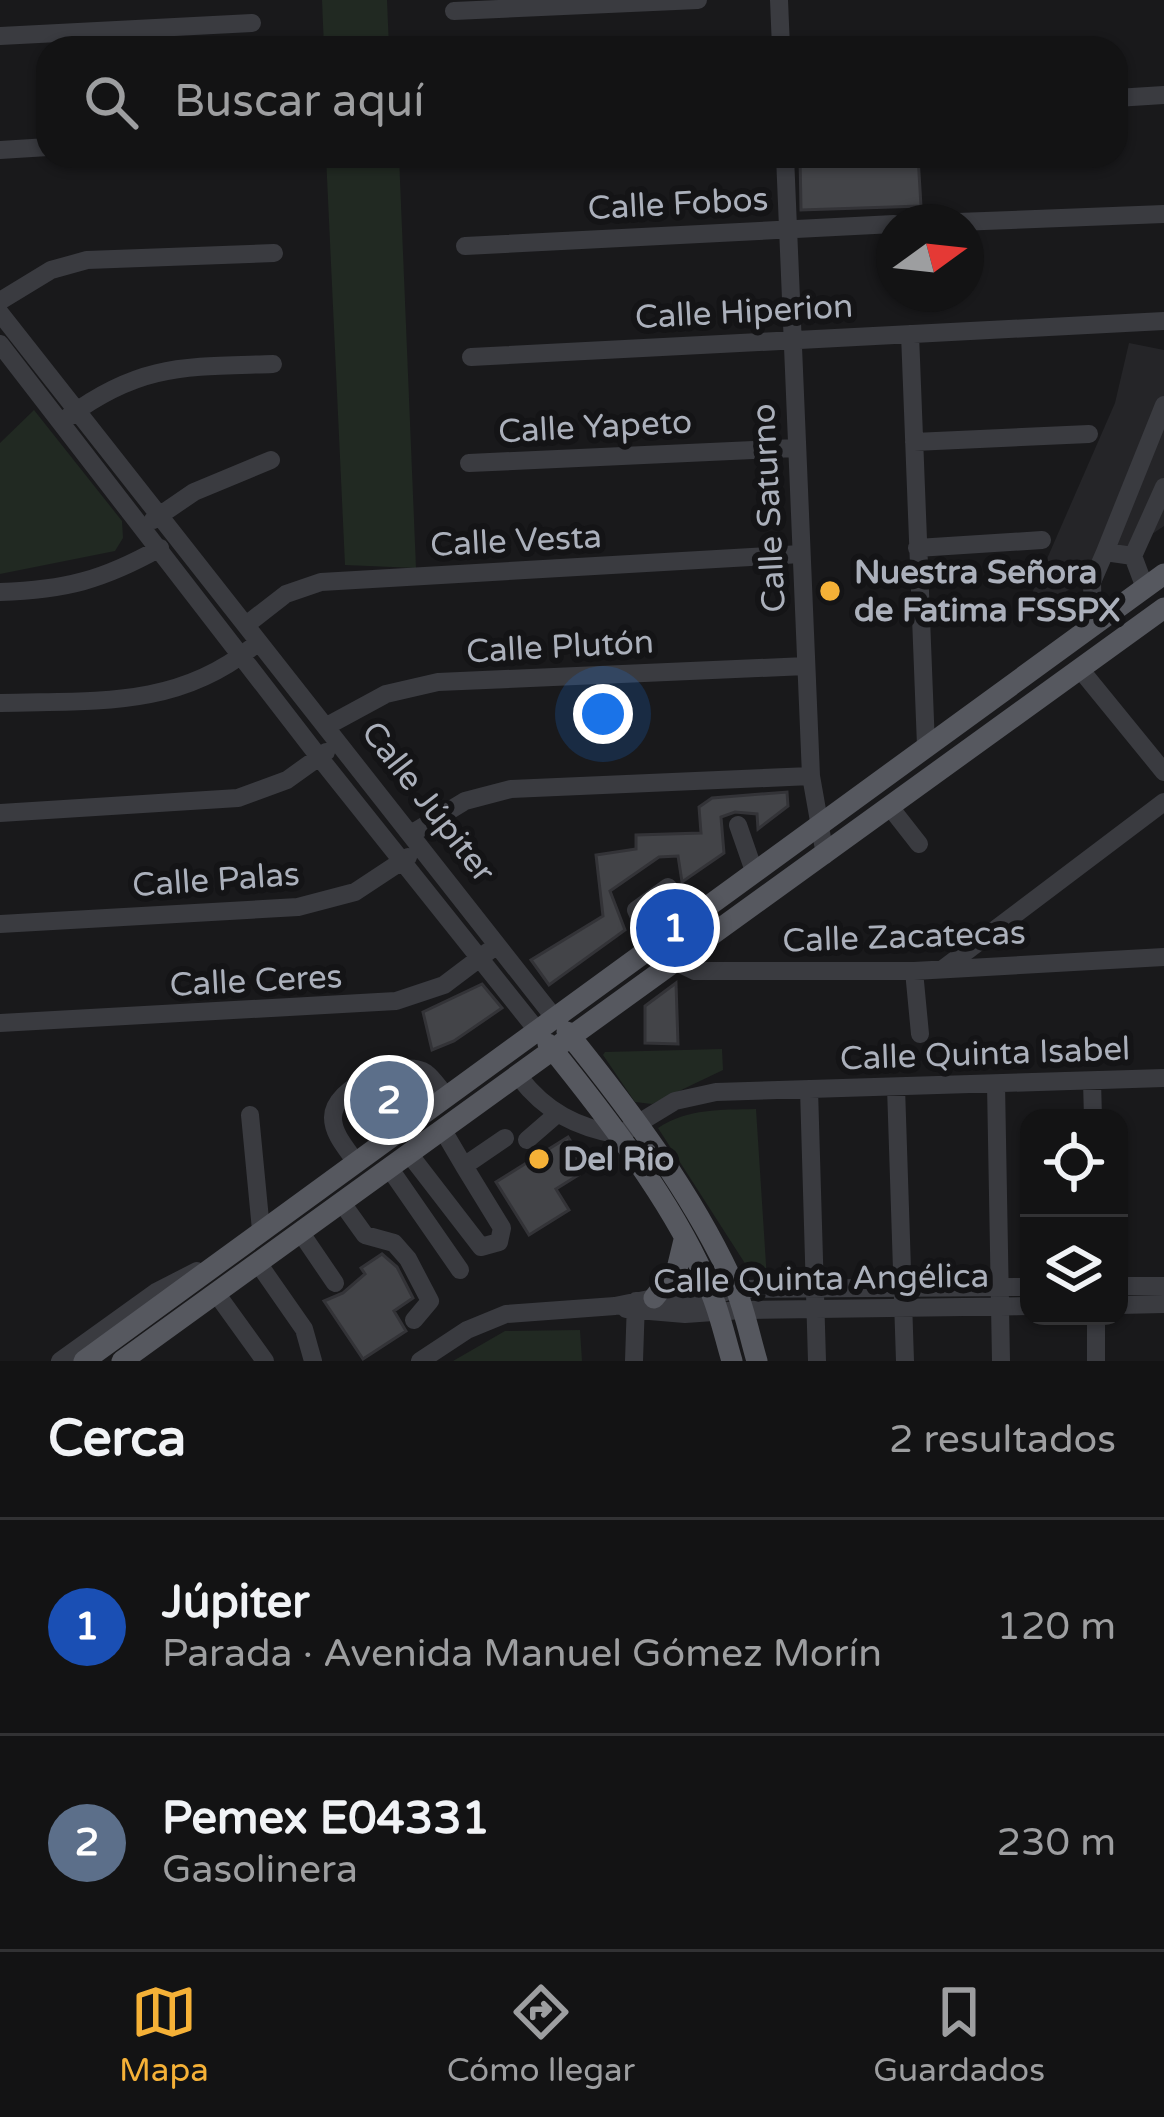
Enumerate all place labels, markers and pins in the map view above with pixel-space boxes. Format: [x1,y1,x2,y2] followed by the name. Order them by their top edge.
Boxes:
[854,553,1120,630] place label: Nuestra Señora de Fatima FSSPX
[817,578,843,604] marker: Nuestra Señora de Fatima FSSPX
[636,883,714,973] pin: 1
[350,1055,428,1145] pin: 2
[563,1140,674,1179] place label: Del Rio
[526,1146,552,1172] marker: Del Rio

